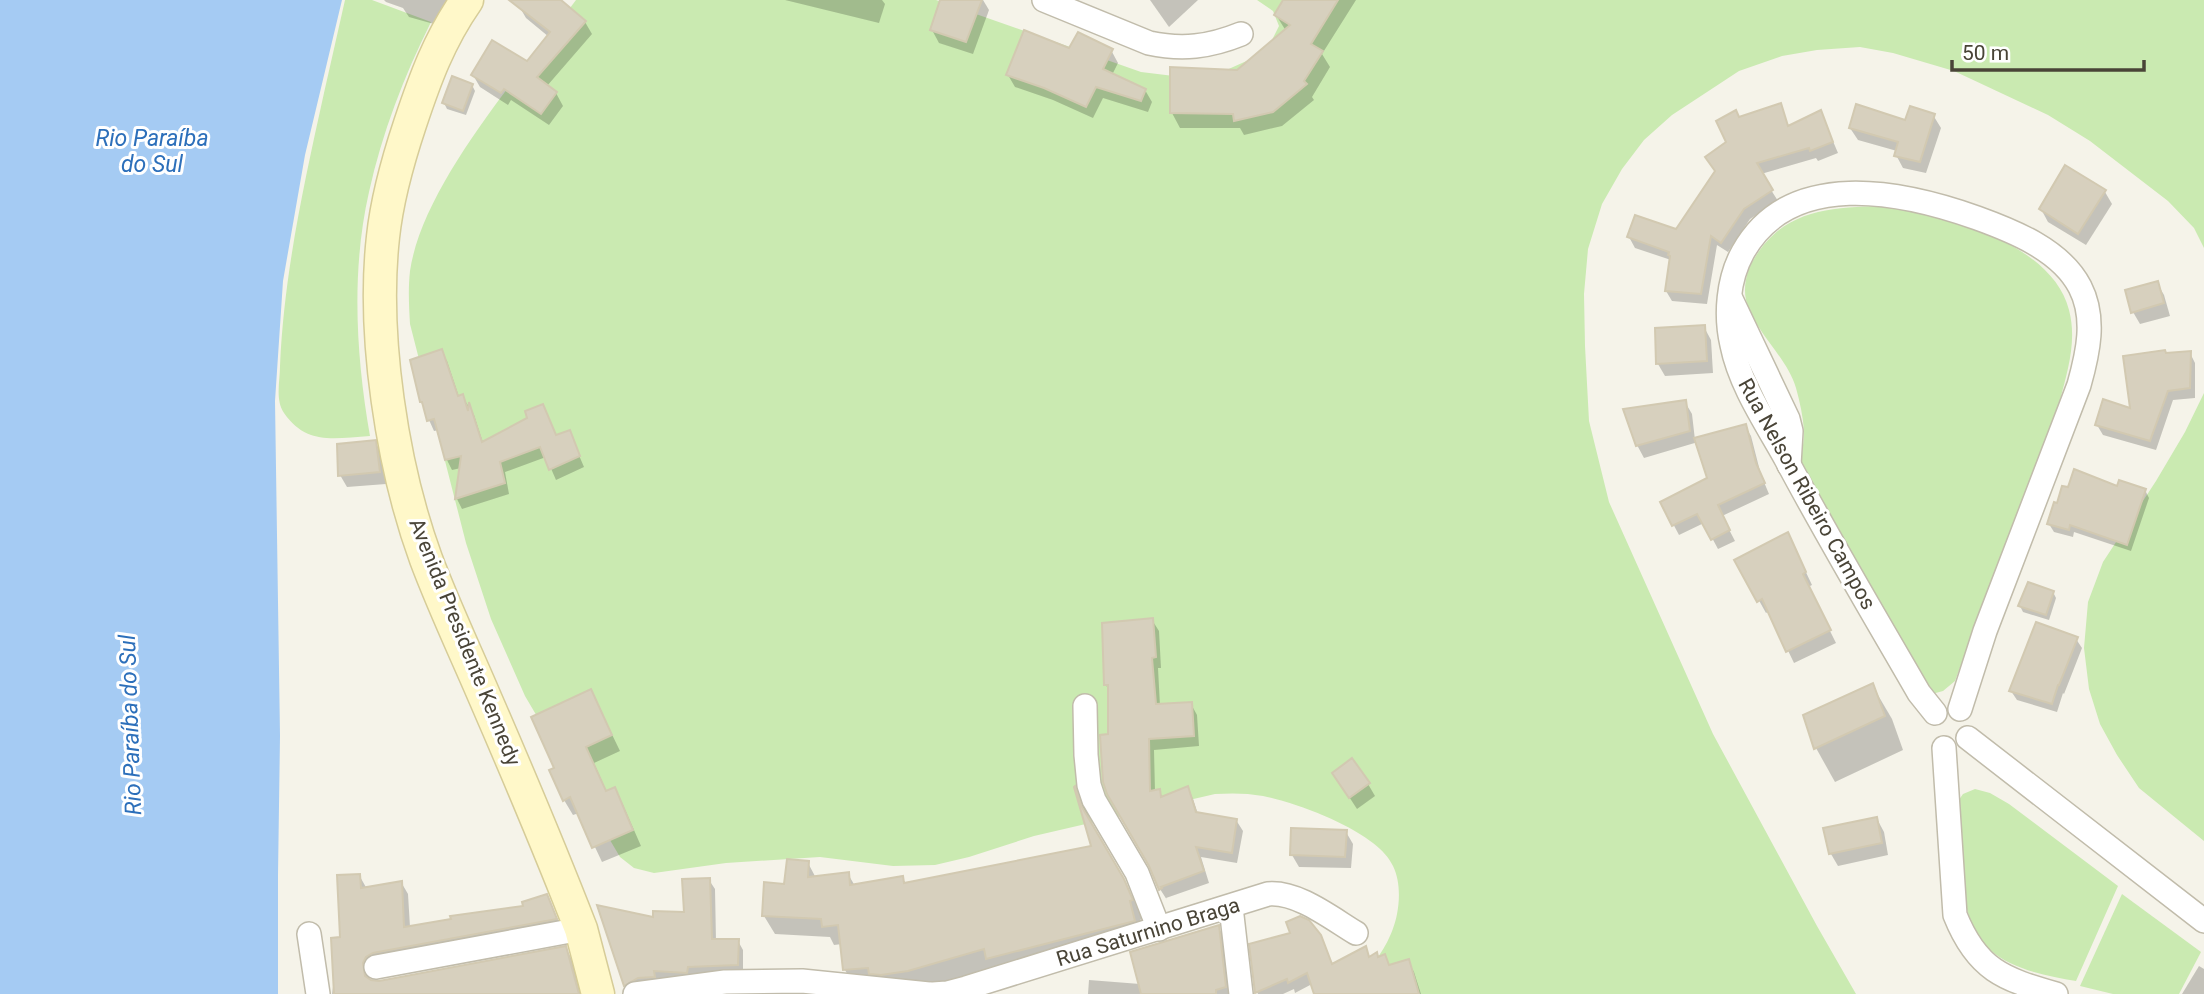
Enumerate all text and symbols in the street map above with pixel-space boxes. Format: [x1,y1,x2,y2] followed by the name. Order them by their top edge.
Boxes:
[1952,28,2144,72] scale bar
[1962,41,2009,65] text: 50 m
[95,125,209,178] water label: Rio Paraíba do Sul
[1733,374,1881,614] street label: Rua Nelson Ribeiro Campos
[404,515,526,769] street label: Avenida Presidente Kennedy
[114,634,147,816] water label: Rio Paraíba do Sul
[1053,893,1243,971] street label: Rua Saturnino Braga

